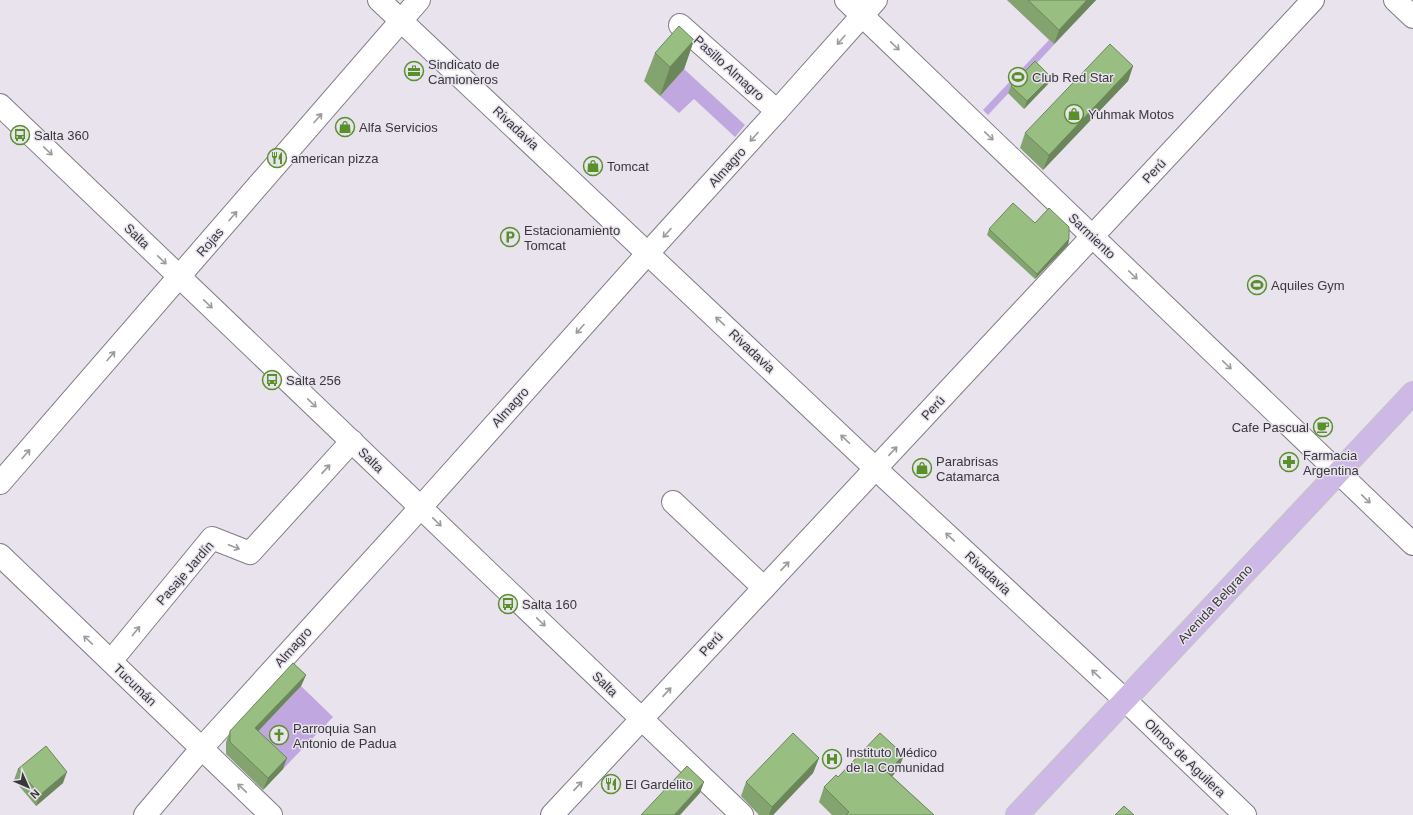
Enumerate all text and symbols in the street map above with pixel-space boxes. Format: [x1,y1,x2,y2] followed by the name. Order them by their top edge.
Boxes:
[691,32,767,104] street label: Pasillo Almagro
[836,34,845,45] one-way arrow
[890,41,900,51] one-way arrow
[428,57,500,87] place label: Sindicato de Camioneros
[403,60,425,82] office icon: Sindicato de Camioneros
[1007,66,1029,88] sports icon: Club Red Star
[1032,70,1114,85] place label: Club Red Star
[490,103,543,153] street label: Rivadavia
[1063,103,1085,125] shop icon: Yuhmak Motos
[1088,107,1174,122] place label: Yuhmak Motos
[313,113,323,123] one-way arrow
[334,116,356,138] shop icon: Alfa Servicios
[359,120,438,135] place label: Alfa Servicios
[9,124,31,146] bus stop icon: Salta 360
[34,128,89,143] place label: Salta 360
[983,131,993,140] one-way arrow
[750,132,759,142] one-way arrow
[705,144,749,190] street label: Almagro
[43,146,53,156] one-way arrow
[266,147,288,169] restaurant icon: american pizza
[291,151,379,166] place label: american pizza
[582,155,604,177] shop icon: Tomcat
[1139,156,1169,186] street label: Perú
[607,159,649,174] place label: Tomcat
[1065,210,1119,262] street label: Sarmiento
[228,211,237,221] one-way arrow
[121,220,153,252] street label: Salta
[524,223,620,253] place label: Estacionamiento Tomcat
[193,224,227,259] street label: Rojas
[499,226,521,248] parking icon: Estacionamiento Tomcat
[662,227,671,238] one-way arrow
[157,256,167,265] one-way arrow
[1128,270,1138,279] one-way arrow
[1246,274,1268,296] sports icon: Aquiles Gym
[1271,278,1345,293] place label: Aquiles Gym
[203,299,213,309] one-way arrow
[715,316,725,326] one-way arrow
[575,324,584,334] one-way arrow
[726,326,779,376] street label: Rivadavia
[106,351,116,361] one-way arrow
[1222,360,1232,370] one-way arrow
[261,369,283,391] bus stop icon: Salta 256
[286,373,341,388] place label: Salta 256
[488,384,532,430] street label: Almagro
[918,393,948,423] street label: Perú
[307,399,317,408] one-way arrow
[1312,416,1334,438] cafe icon: Cafe Pascual
[1232,420,1309,435] place label: Cafe Pascual
[840,434,850,444] one-way arrow
[355,444,387,476] street label: Salta
[888,446,898,456] one-way arrow
[1303,448,1359,478] place label: Farmacia Argentina
[21,449,30,459] one-way arrow
[1278,451,1300,473] pharmacy icon: Farmacia Argentina
[936,454,1000,484] place label: Parabrisas Catamarca
[911,457,933,479] shop icon: Parabrisas Catamarca
[321,465,330,475] one-way arrow
[1361,494,1371,504] one-way arrow
[432,517,442,527] one-way arrow
[945,533,955,542] one-way arrow
[153,538,217,608] street label: Pasaje Jardín
[227,543,239,551] one-way arrow
[962,548,1015,598] street label: Rivadavia
[780,561,790,571] one-way arrow
[1175,561,1255,647] street label: Avenida Belgrano
[497,593,519,615] bus stop icon: Salta 160
[522,597,577,612] place label: Salta 160
[535,617,545,626] one-way arrow
[271,624,315,670] street label: Almagro
[131,626,140,637] one-way arrow
[696,629,726,659] street label: Perú
[83,635,94,644] one-way arrow
[110,661,160,709] street label: Tucumán
[589,668,621,700] street label: Salta
[1091,669,1101,679] one-way arrow
[662,687,671,697] one-way arrow
[1142,716,1229,801] street label: Olmos de Aguilera
[293,721,397,751] place label: Parroquia San Antonio de Padua
[268,724,290,746] church icon: Parroquia San Antonio de Padua
[846,745,944,775] place label: Instituto Médico de la Comunidad
[821,748,843,770] hospital icon: Instituto Médico de la Comunidad
[8,767,48,807] north arrow
[600,773,622,795] restaurant icon: El Gardelito
[625,777,693,792] place label: El Gardelito
[574,781,583,792] one-way arrow
[238,784,248,793] one-way arrow
[28,787,42,801] text: N

